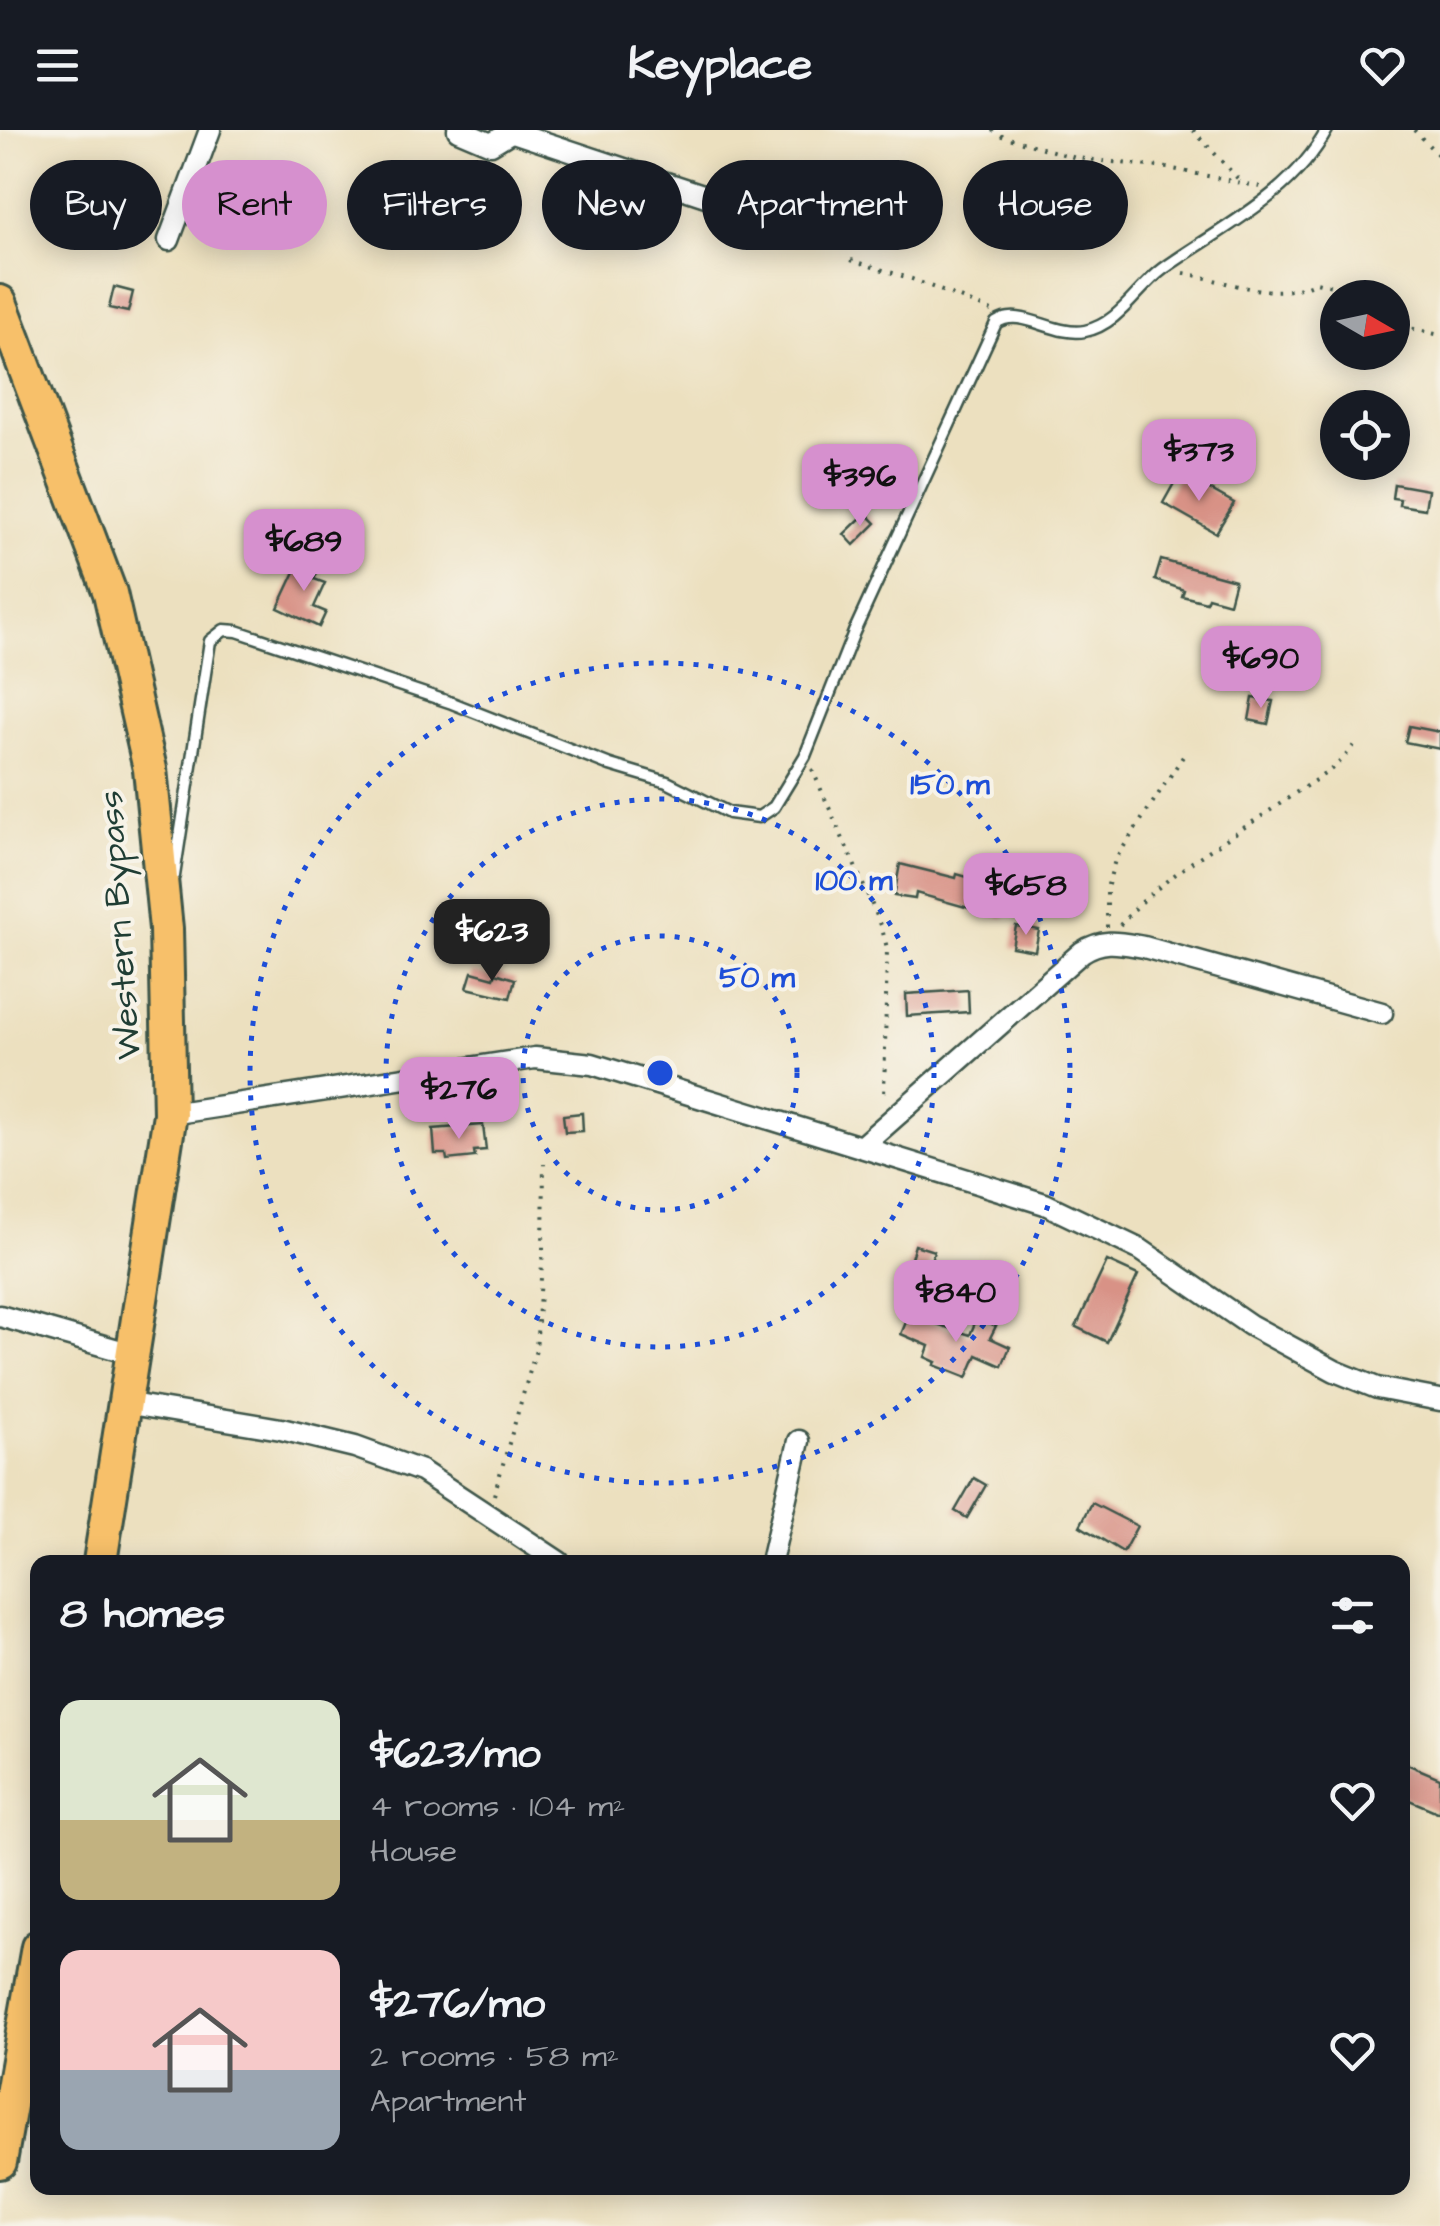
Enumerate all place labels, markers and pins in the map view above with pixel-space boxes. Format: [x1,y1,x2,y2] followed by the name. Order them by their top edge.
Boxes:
[1140,419,1258,504] pin: $373
[801,444,919,529] pin: $396
[245,509,363,594] pin: $689
[1202,626,1320,711] pin: $690
[967,853,1085,938] pin: $658
[433,899,551,984] pin: $623
[642,1055,678,1091] centre of rings
[400,1057,518,1142] pin: $276
[897,1260,1015,1345] pin: $840

